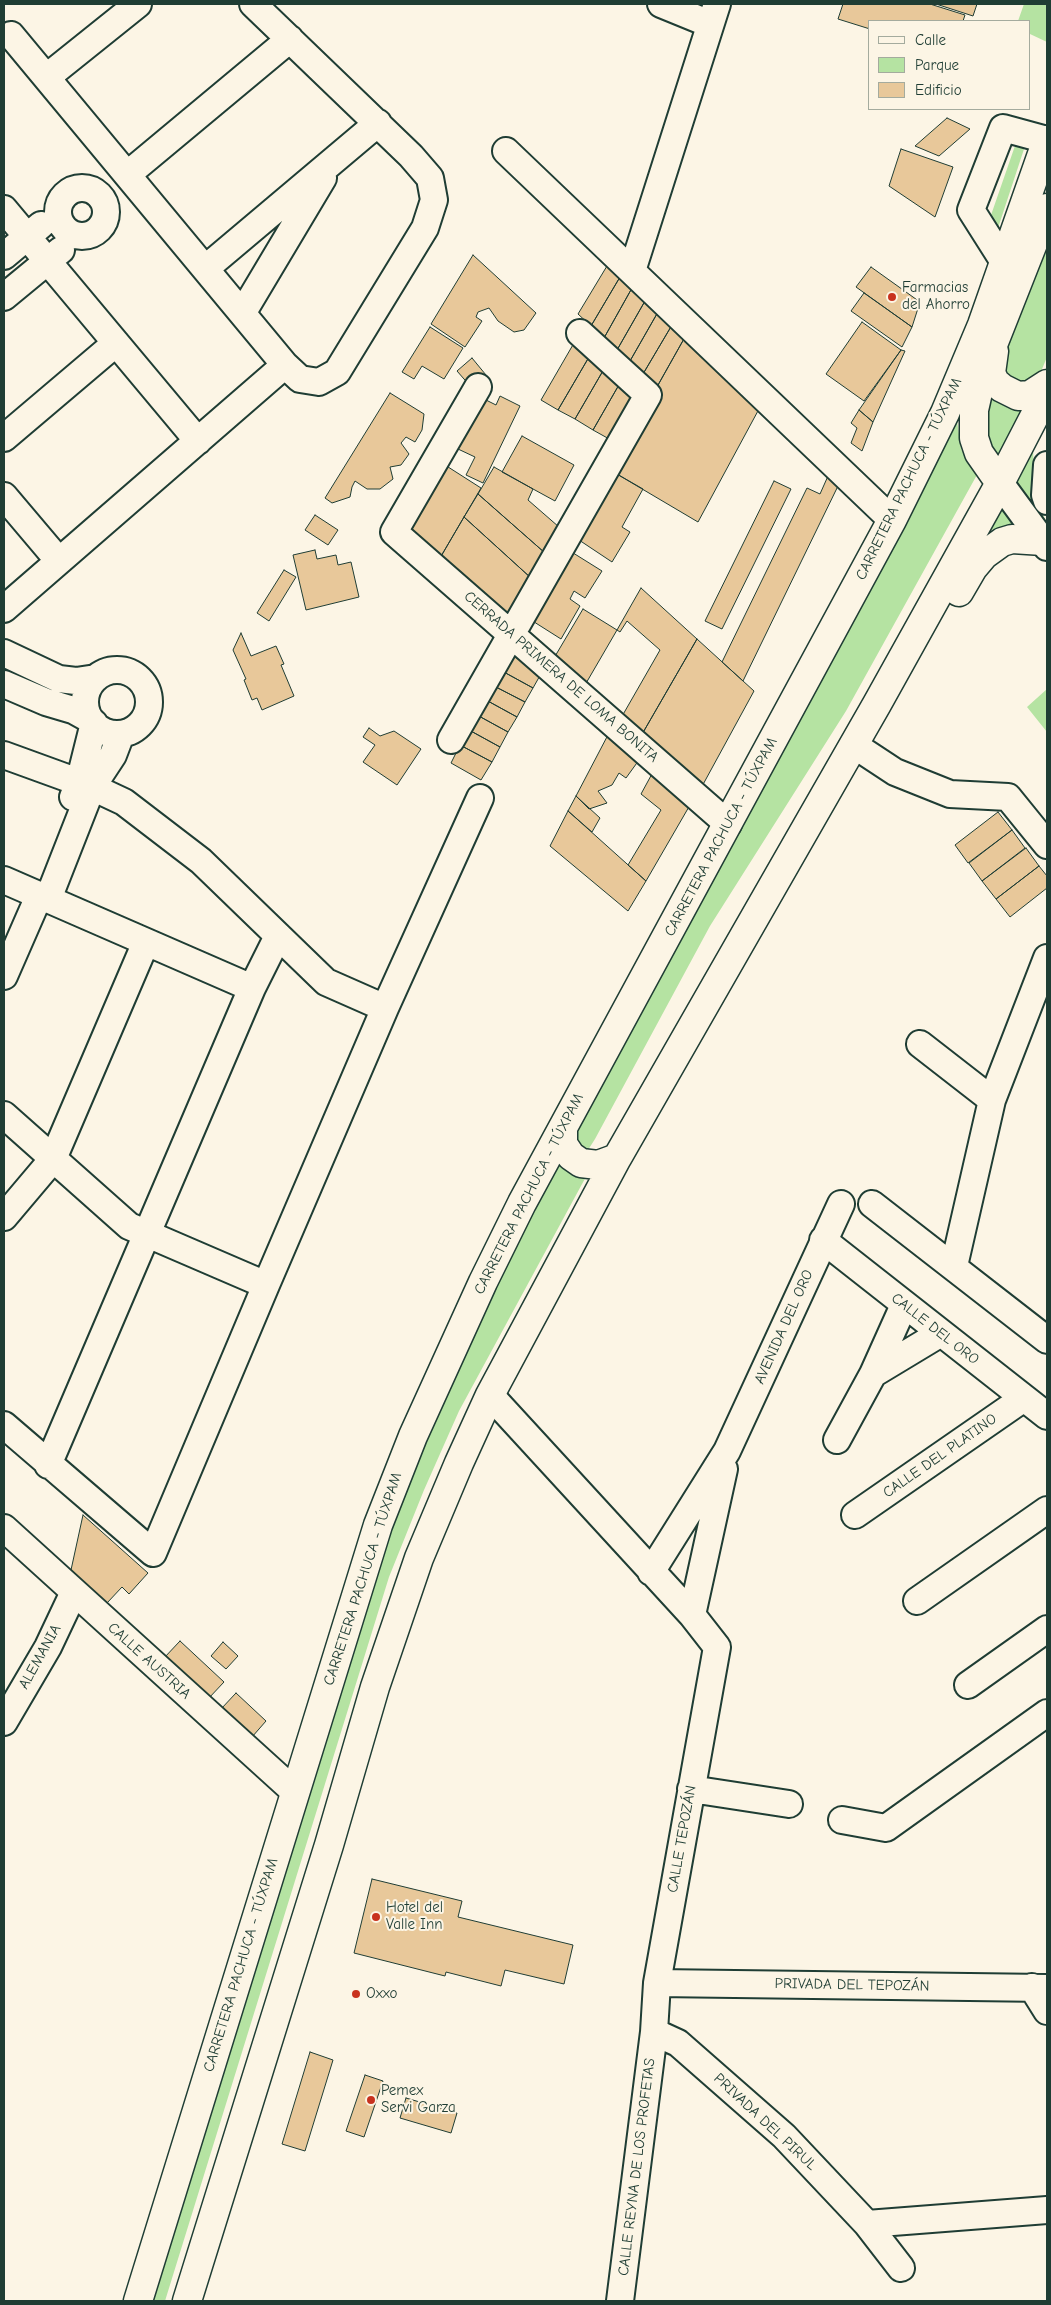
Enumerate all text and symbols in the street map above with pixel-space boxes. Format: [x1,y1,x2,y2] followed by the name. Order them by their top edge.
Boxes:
[868,20,1031,110] legend
[915,31,946,49] text: Calle
[915,56,959,74] text: Parque
[915,81,962,99] text: Edificio
[902,279,970,314] place label: Farmacias del Ahorro
[886,291,898,303] marker: Farmacias del Ahorro
[852,375,966,583] street label: CARRETERA PACHUCA - TÚXPAM
[460,588,662,766] street label: CERRADA PRIMERA DE LOMA BONITA
[661,734,781,940] street label: CARRETERA PACHUCA - TÚXPAM
[470,1091,588,1297] street label: CARRETERA PACHUCA - TÚXPAM
[751,1267,817,1387] street label: AVENIDA DEL ORO
[888,1289,982,1369] street label: CALLE DEL ORO
[880,1410,1000,1502] street label: CALLE DEL PLATINO
[320,1470,406,1688] street label: CARRETERA PACHUCA - TÚXPAM
[104,1619,194,1703] street label: CALLE AUSTRIA
[15,1622,65,1692] street label: ALEMANIA
[664,1784,700,1894] street label: CALLE TEPOZÁN
[200,1856,282,2074] street label: CARRETERA PACHUCA - TÚXPAM
[386,1899,443,1934] place label: Hotel del Valle Inn
[370,1911,382,1923] marker: Hotel del Valle Inn
[774,1975,930,1995] street label: PRIVADA DEL TEPOZÁN
[366,1985,397,2003] place label: Oxxo
[350,1988,362,2000] marker: Oxxo
[615,2057,659,2277] street label: CALLE REYNA DE LOS PROFETAS
[710,2070,820,2174] street label: PRIVADA DEL PIRUL
[381,2082,456,2117] place label: Pemex Servi Garza
[365,2094,377,2106] marker: Pemex Servi Garza

